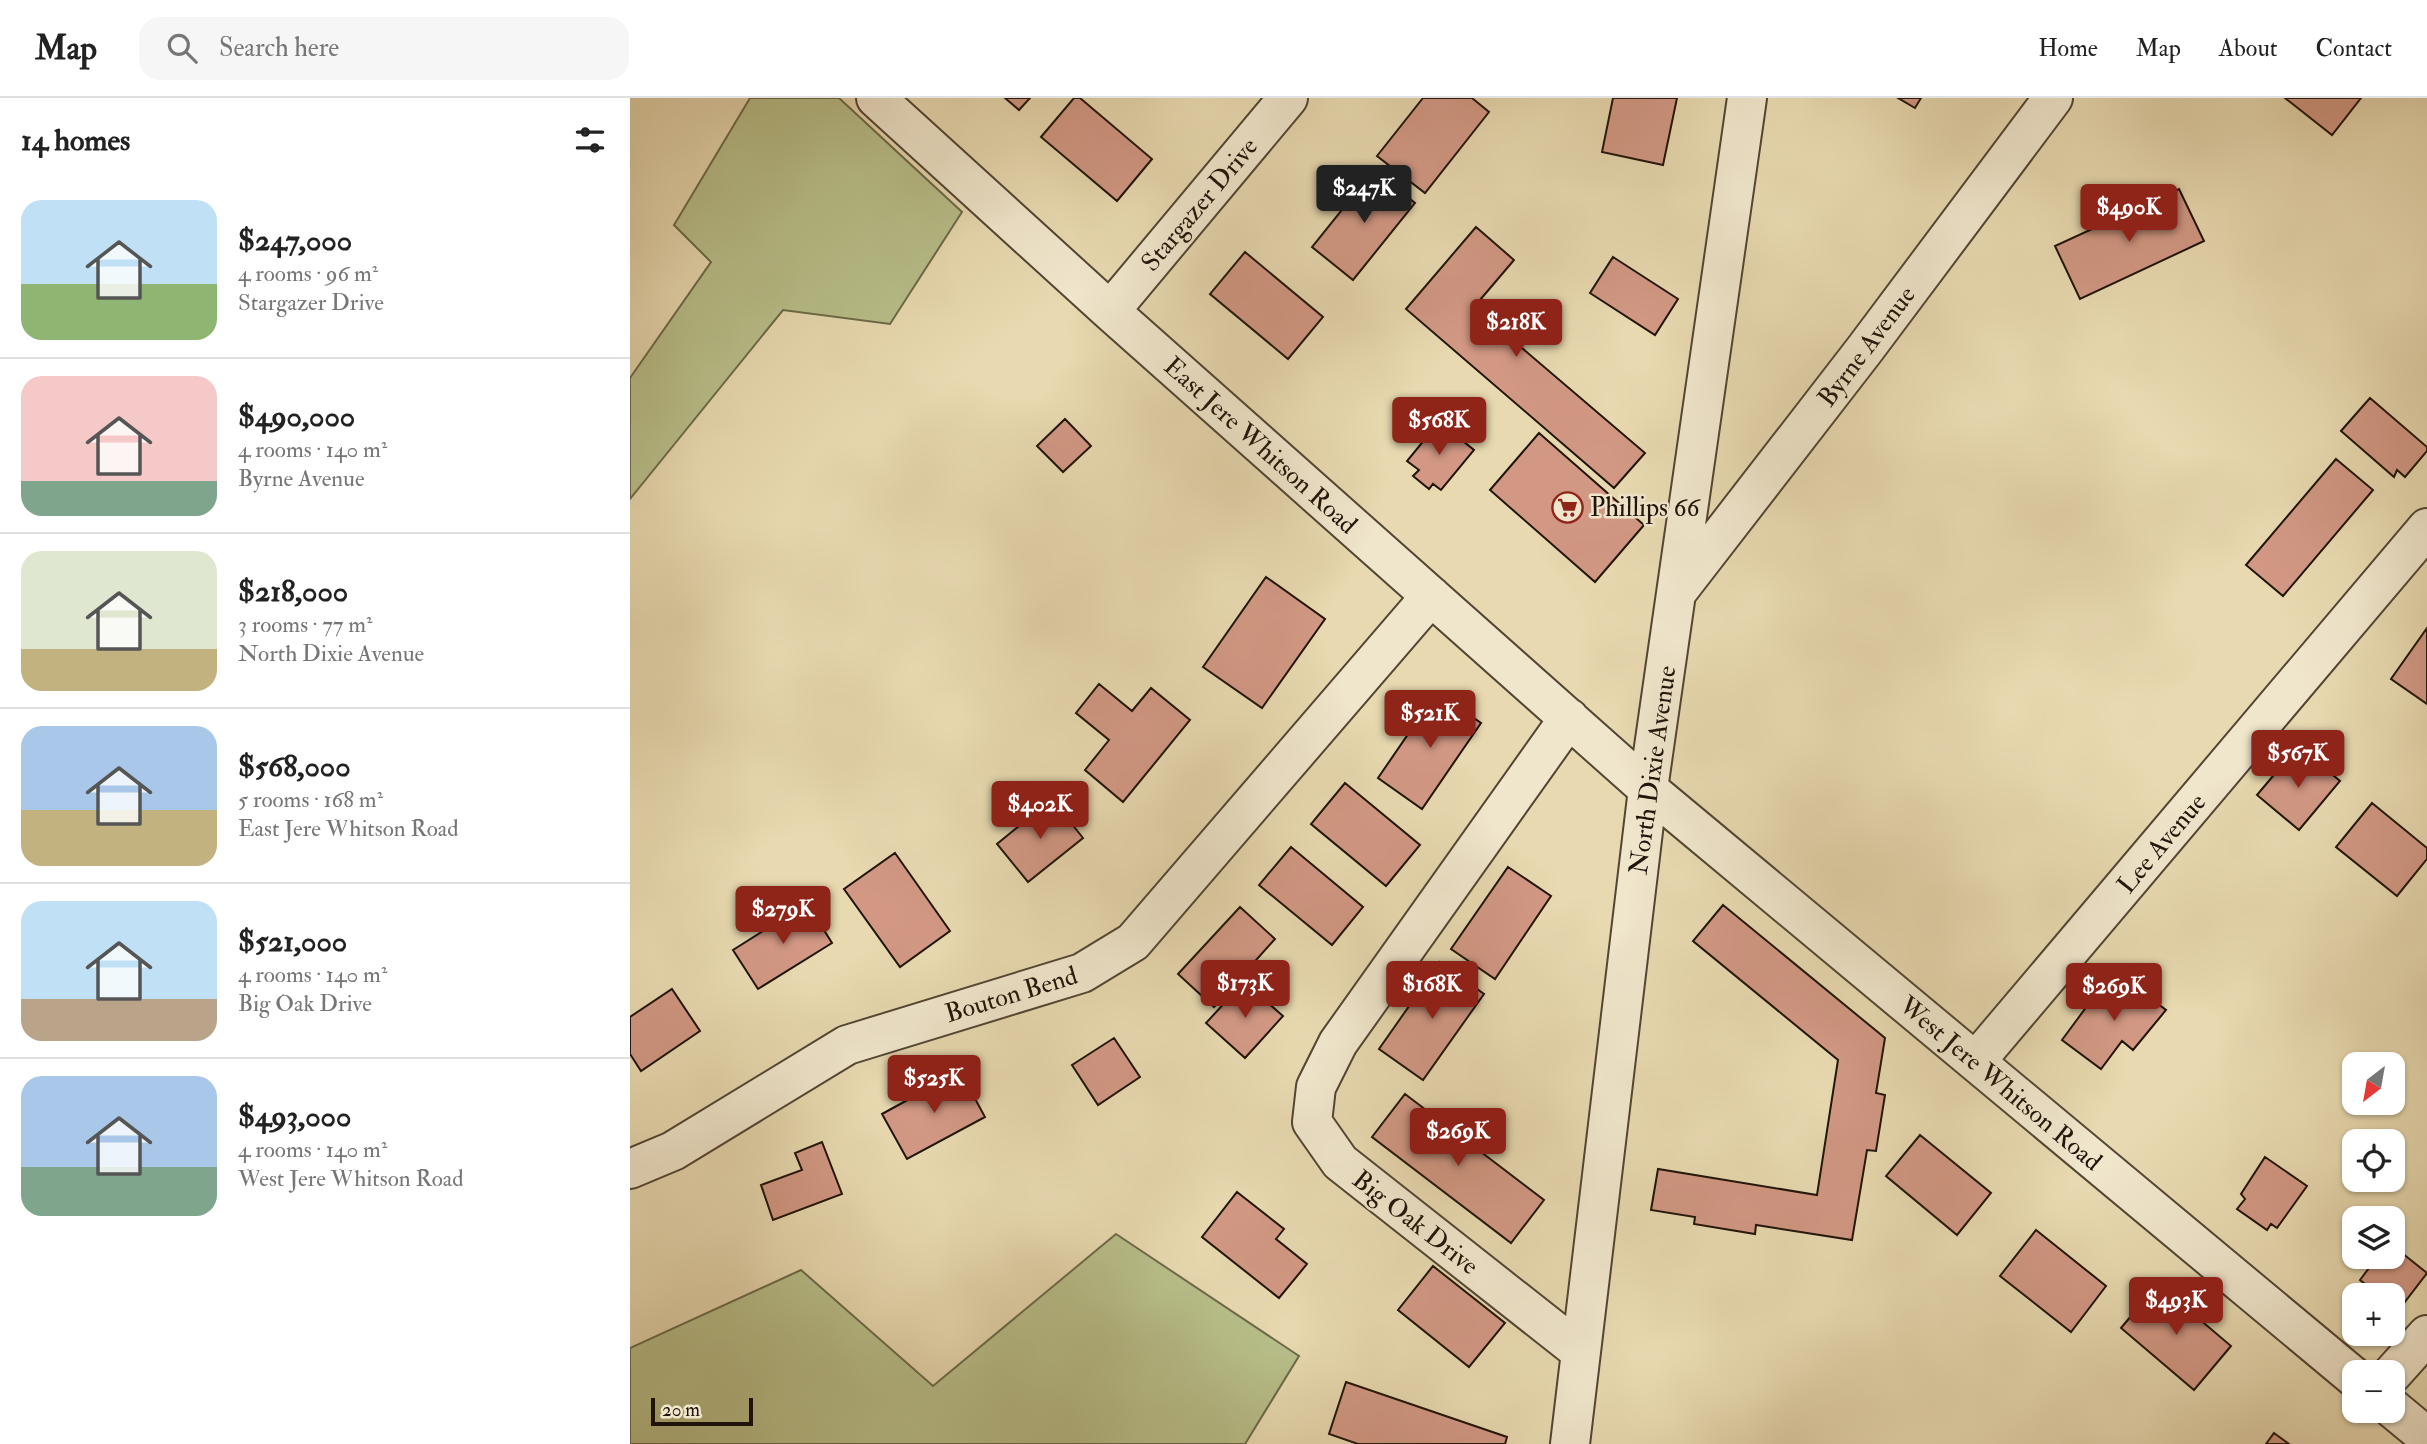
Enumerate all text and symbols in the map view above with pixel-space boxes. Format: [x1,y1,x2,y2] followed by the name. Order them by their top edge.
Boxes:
[139,17,629,80] search box
[35,28,97,69] text: Map
[163,29,201,67] icon: search
[219,32,339,64] text: Search here
[2038,33,2098,64] text: Home
[2136,33,2181,64] text: Map
[2219,33,2278,64] text: About
[2316,33,2392,64] text: Contact
[571,121,609,159] icon: filters
[21,122,130,159] text: 14 homes
[1135,131,1265,278] street label: Stargazer Drive
[1315,166,1413,225] pin: $247K
[1332,173,1396,202] text: $247K
[2080,184,2178,244] pin: $490K
[2096,192,2162,221] text: $490K
[238,222,352,259] text: $247,000
[77,228,161,312] icon: home
[238,259,378,288] text: 4 rooms · 96 m²
[1811,280,1923,413] street label: Byrne Avenue
[238,288,384,317] text: Stargazer Drive
[1467,300,1565,359] pin: $218K
[1486,307,1546,336] text: $218K
[1157,350,1364,541] street label: East Jere Whitson Road
[238,398,355,435] text: $490,000
[1390,398,1488,457] pin: $568K
[77,404,161,488] icon: home
[1408,405,1470,434] text: $568K
[238,435,387,464] text: 4 rooms · 140 m²
[238,464,365,493] text: Byrne Avenue
[1550,490,1584,524] supermarket icon: Phillips 66
[1590,492,1702,525] place label: Phillips 66
[238,573,348,610] text: $218,000
[77,579,161,663] icon: home
[238,610,373,639] text: 3 rooms · 77 m²
[238,639,424,668] text: North Dixie Avenue
[1623,664,1683,877] street label: North Dixie Avenue
[1381,690,1479,750] pin: $521K
[1401,698,1459,727] text: $521K
[2249,730,2347,790] pin: $567K
[2267,738,2329,767] text: $567K
[238,748,351,785] text: $568,000
[77,754,161,838] icon: home
[991,782,1089,841] pin: $402K
[238,785,383,814] text: 5 rooms · 168 m²
[2111,787,2213,900] street label: Lee Avenue
[1008,789,1072,818] text: $402K
[238,814,459,843] text: East Jere Whitson Road
[734,886,832,946] pin: $279K
[751,894,815,923] text: $279K
[238,923,347,960] text: $521,000
[77,929,161,1013] icon: home
[238,960,387,989] text: 4 rooms · 140 m²
[941,960,1082,1030] street label: Bouton Bend
[1196,960,1294,1020] pin: $173K
[1383,962,1481,1021] pin: $168K
[2065,964,2163,1023] pin: $269K
[1217,968,1273,997] text: $173K
[1402,969,1462,998] text: $168K
[2082,971,2146,1000] text: $269K
[238,989,372,1018] text: Big Oak Drive
[1892,989,2108,1178] street label: West Jere Whitson Road
[2342,1052,2404,1115] north arrow
[2342,1052,2405,1423] map controls
[885,1056,983,1115] pin: $525K
[904,1063,964,1092] text: $525K
[238,1098,351,1135] text: $493,000
[77,1104,161,1188] icon: home
[1409,1108,1507,1168] pin: $269K
[1426,1116,1490,1145] text: $269K
[2342,1129,2405,1192] button: locate
[238,1135,387,1164] text: 4 rooms · 140 m²
[238,1164,464,1193] text: West Jere Whitson Road
[1346,1164,1485,1282] street label: Big Oak Drive
[2342,1206,2405,1269] button: layers
[2127,1278,2225,1337] pin: $493K
[2342,1283,2405,1346] button: +
[2145,1285,2207,1314] text: $493K
[2342,1360,2405,1423] button: −
[651,1395,752,1427] scale bar
[662,1398,700,1422] text: 20 m

